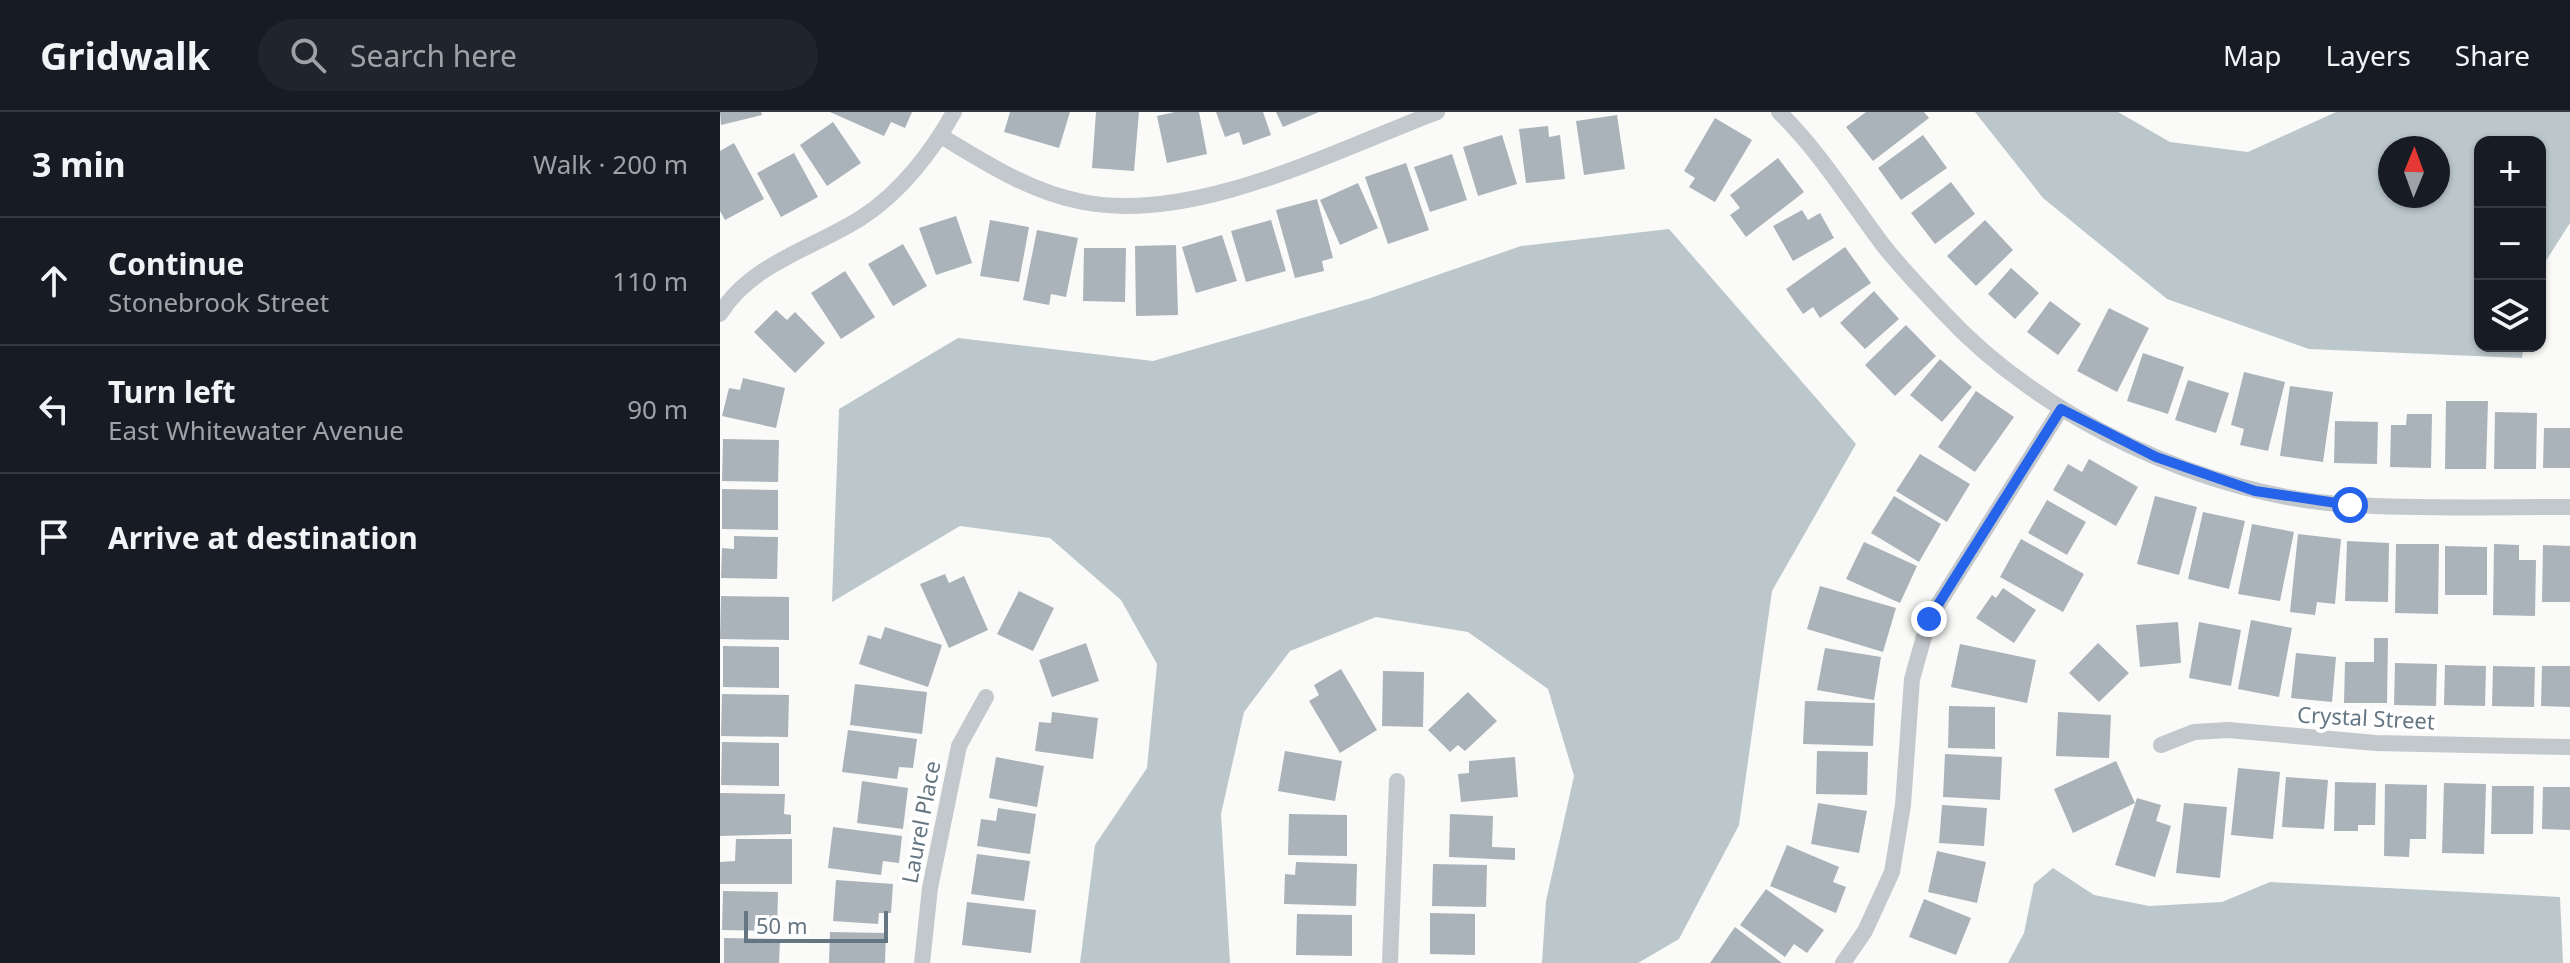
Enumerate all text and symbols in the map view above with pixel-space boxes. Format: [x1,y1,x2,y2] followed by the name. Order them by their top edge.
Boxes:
[258,19,818,91] search box
[40,29,210,81] text: Gridwalk
[286,33,330,77] icon: search
[350,35,517,76] text: Search here
[2223,36,2281,74] text: Map
[2325,36,2411,74] text: Layers
[2455,36,2530,74] text: Share
[2378,136,2450,208] north arrow
[2474,136,2546,352] map controls
[2474,136,2546,208] button: +
[32,141,126,187] text: 3 min
[533,146,688,182] text: Walk · 200 m
[2474,208,2546,280] button: −
[108,243,244,284] text: Continue
[32,259,76,303] icon: ahead
[612,263,688,299] text: 110 m
[2474,280,2546,352] button: layers
[108,284,329,320] text: Stonebrook Street
[108,371,236,412] text: Turn left
[32,387,76,431] icon: left
[627,391,688,427] text: 90 m
[108,412,404,448] text: East Whitewater Avenue
[2332,487,2368,523] route start
[32,515,76,559] icon: arrive
[108,517,418,558] text: Arrive at destination
[1911,601,1947,637] route end
[2296,698,2436,736] street label: Crystal Street
[893,758,947,886] street label: Laurel Place
[744,907,888,943] scale bar
[756,910,807,940] text: 50 m

